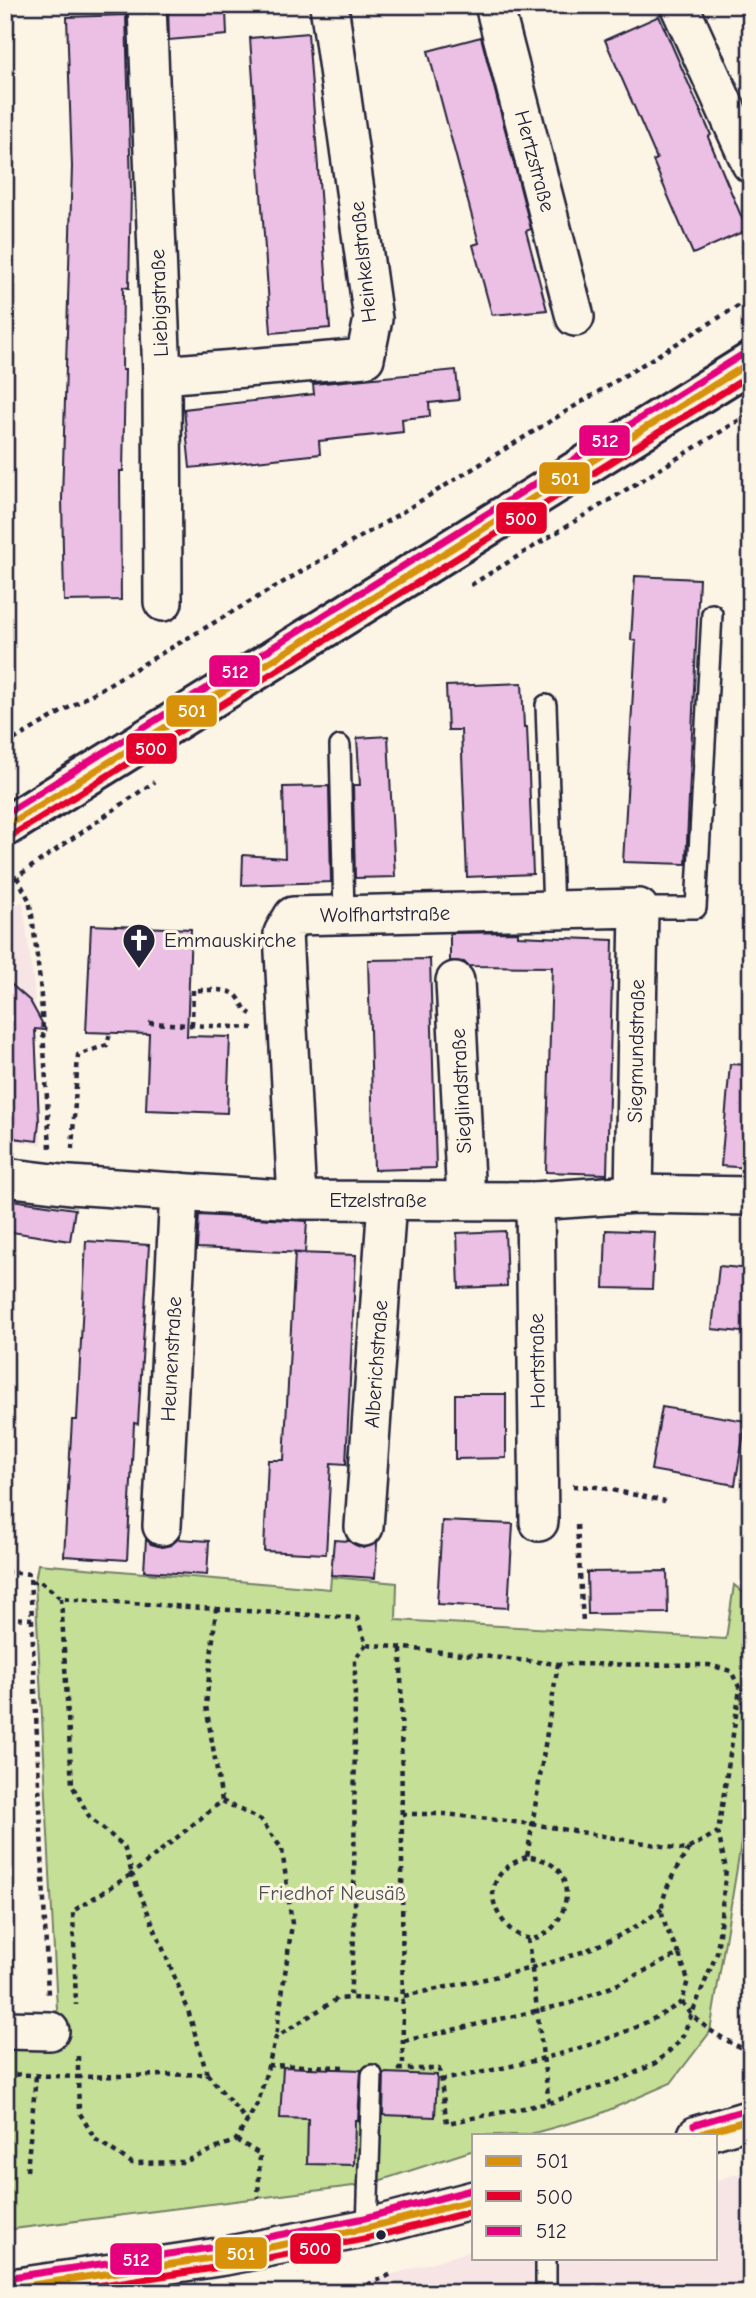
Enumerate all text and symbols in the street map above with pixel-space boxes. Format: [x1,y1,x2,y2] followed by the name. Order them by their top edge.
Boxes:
[510,108,560,214] street label: Hertzstraße
[345,200,381,324] street label: Heinkelstraße
[145,249,173,357] street label: Liebigstraße
[578,424,631,457] line badge: 512
[591,430,619,452] text: 512
[538,461,591,495] line badge: 501
[551,468,579,490] text: 501
[495,501,548,535] line badge: 500
[505,508,537,530] text: 500
[208,654,261,688] line badge: 512
[221,661,249,683] text: 512
[165,694,218,728] line badge: 501
[178,700,206,722] text: 501
[125,732,178,765] line badge: 500
[135,738,167,760] text: 500
[320,901,450,927] street label: Wolfhartstraße
[120,921,158,970] church icon: Emmauskirche
[164,928,296,952] place label: Emmauskirche
[623,979,649,1123] street label: Siegmundstraße
[446,1028,476,1154] street label: Sieglindstraße
[329,1188,427,1212] street label: Etzelstraße
[156,1296,186,1422] street label: Heunenstraße
[360,1299,392,1429] street label: Alberichstraße
[524,1313,550,1409] street label: Hortstraße
[258,1881,406,1905] park label: Friedhof Neusäß
[472,2134,718,2260] legend
[536,2149,569,2173] text: 501
[536,2185,573,2209] text: 500
[536,2219,567,2243] text: 512
[374,2228,388,2242] unlabelled marker
[289,2232,342,2265] line badge: 500
[214,2236,268,2270] line badge: 501
[299,2238,331,2260] text: 500
[109,2242,163,2276] line badge: 512
[227,2243,255,2265] text: 501
[122,2249,150,2271] text: 512

